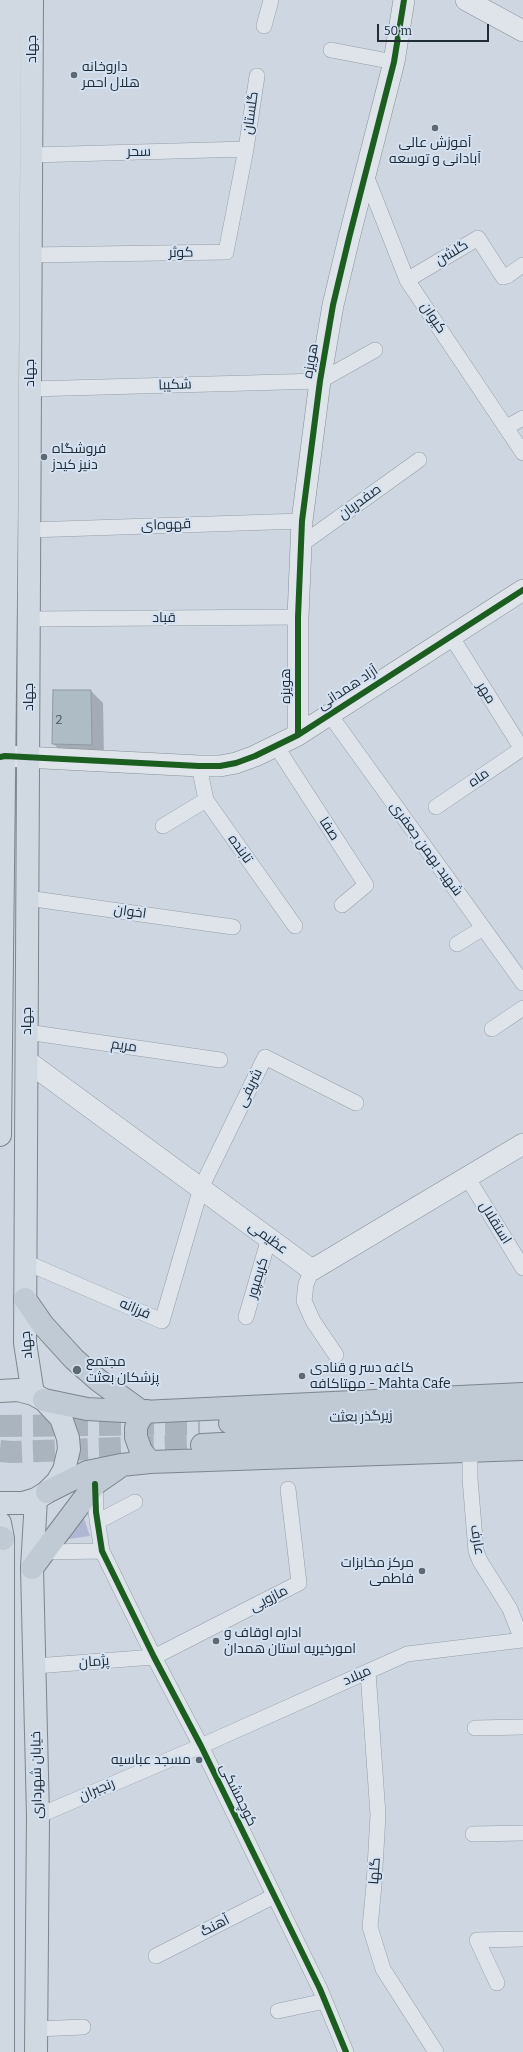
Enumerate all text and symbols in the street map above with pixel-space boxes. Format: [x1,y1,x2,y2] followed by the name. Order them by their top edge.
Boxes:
[379,16,491,42] scale bar
[384,24,412,38] text: 50 m
[24,35,40,63] street label: جهاد
[82,59,140,92] place label: داروخانه هلال احمر
[69,70,79,80] marker: داروخانه هلال احمر
[240,90,262,136] street label: گلستان
[430,123,440,133] marker: آموزش عالی آبادانی و توسعه
[389,135,481,168] place label: آموزش عالی آبادانی و توسعه
[127,143,151,161] street label: سحر
[433,237,471,269] street label: گلشن
[168,244,194,262] street label: کوثر
[417,299,449,337] street label: کیوان
[300,342,322,380] street label: هویزه
[22,359,38,387] street label: جهاد
[158,376,192,394] street label: شکیبا
[52,441,106,474] place label: فروشگاه دنیز کیدز
[39,452,49,462] marker: فروشگاه دنیز کیدز
[335,481,385,523] street label: صفدریان
[141,516,191,534] street label: قهوه‌ای
[152,610,176,626] street label: قباد
[315,662,381,714] street label: آزاد همدانی
[278,668,294,704] street label: هویزه
[473,679,499,707] street label: مهر
[21,683,37,711] street label: جهاد
[56,714,62,728] house number: 2
[465,765,493,791] street label: ماه
[386,799,466,899] street label: شهید بهمن جعفری
[315,814,343,844] street label: صفا
[224,831,256,867] street label: تابنده
[113,901,147,923] street label: اخوان
[19,1007,35,1035] street label: جهاد
[110,1036,138,1056] street label: مریم
[234,1066,266,1110] street label: شریفی
[475,1199,515,1247] street label: استقلال
[245,1218,291,1258] street label: عظیمی
[244,1255,272,1301] street label: کریمپور
[117,1295,153,1323] street label: فرزانه
[17,1330,37,1360] street label: جهاد
[86,1354,159,1386] place label: مجتمع پزشکان بعثت
[310,1360,451,1392] place label: کاغه دسر و قنادی مهتاکافه - Mahta Cafe
[71,1364,83,1376] marker: مجتمع پزشکان بعثت
[297,1371,307,1381] marker: کاغه دسر و قنادی مهتاکافه - Mahta Cafe
[329,1408,393,1426] street label: زیرگذر بعثت
[466,1524,488,1556] street label: عارف
[341,1555,414,1588] place label: مرکز مخابزات فاطمی
[417,1566,427,1576] marker: مرکز مخابزات فاطمی
[247,1582,291,1616] street label: مازویی
[224,1625,356,1658] place label: اداره اوقاف و امورخیریه استان همدان
[211,1636,221,1646] marker: اداره اوقاف و امورخیریه استان همدان
[78,1653,110,1671] street label: پژمان
[340,1662,374,1690] street label: میلاد
[28,1731,46,1819] street label: خیابان شهرداری
[111,1752,191,1768] place label: مسجد عباسیه
[194,1755,204,1765] marker: مسجد عباسیه
[216,1761,260,1829] street label: کوچمشکی
[77,1775,117,1805] street label: رنجبران
[366,1857,384,1885] street label: گلها
[198,1912,232,1940] street label: آهنگ

